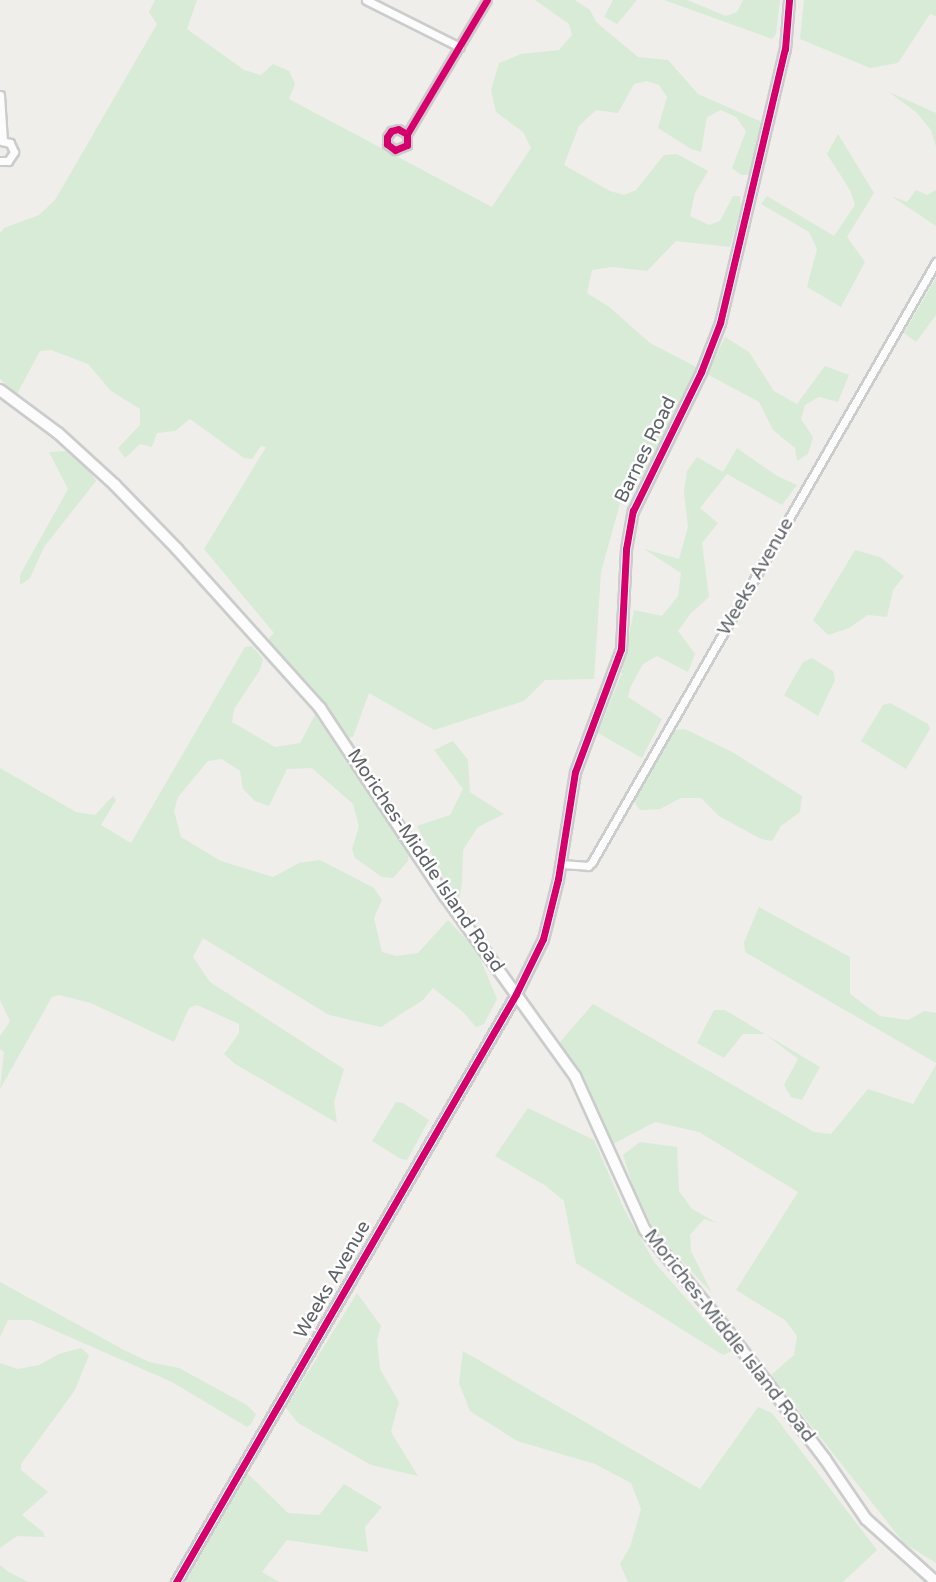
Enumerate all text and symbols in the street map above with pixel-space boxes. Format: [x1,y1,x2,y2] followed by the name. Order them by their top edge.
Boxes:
[610,393,682,507] street label: Barnes Road
[713,514,799,640] street label: Weeks Avenue
[342,745,508,977] street label: Moriches-Middle Island Road
[290,1217,376,1343] street label: Weeks Avenue
[639,1225,819,1447] street label: Moriches-Middle Island Road

